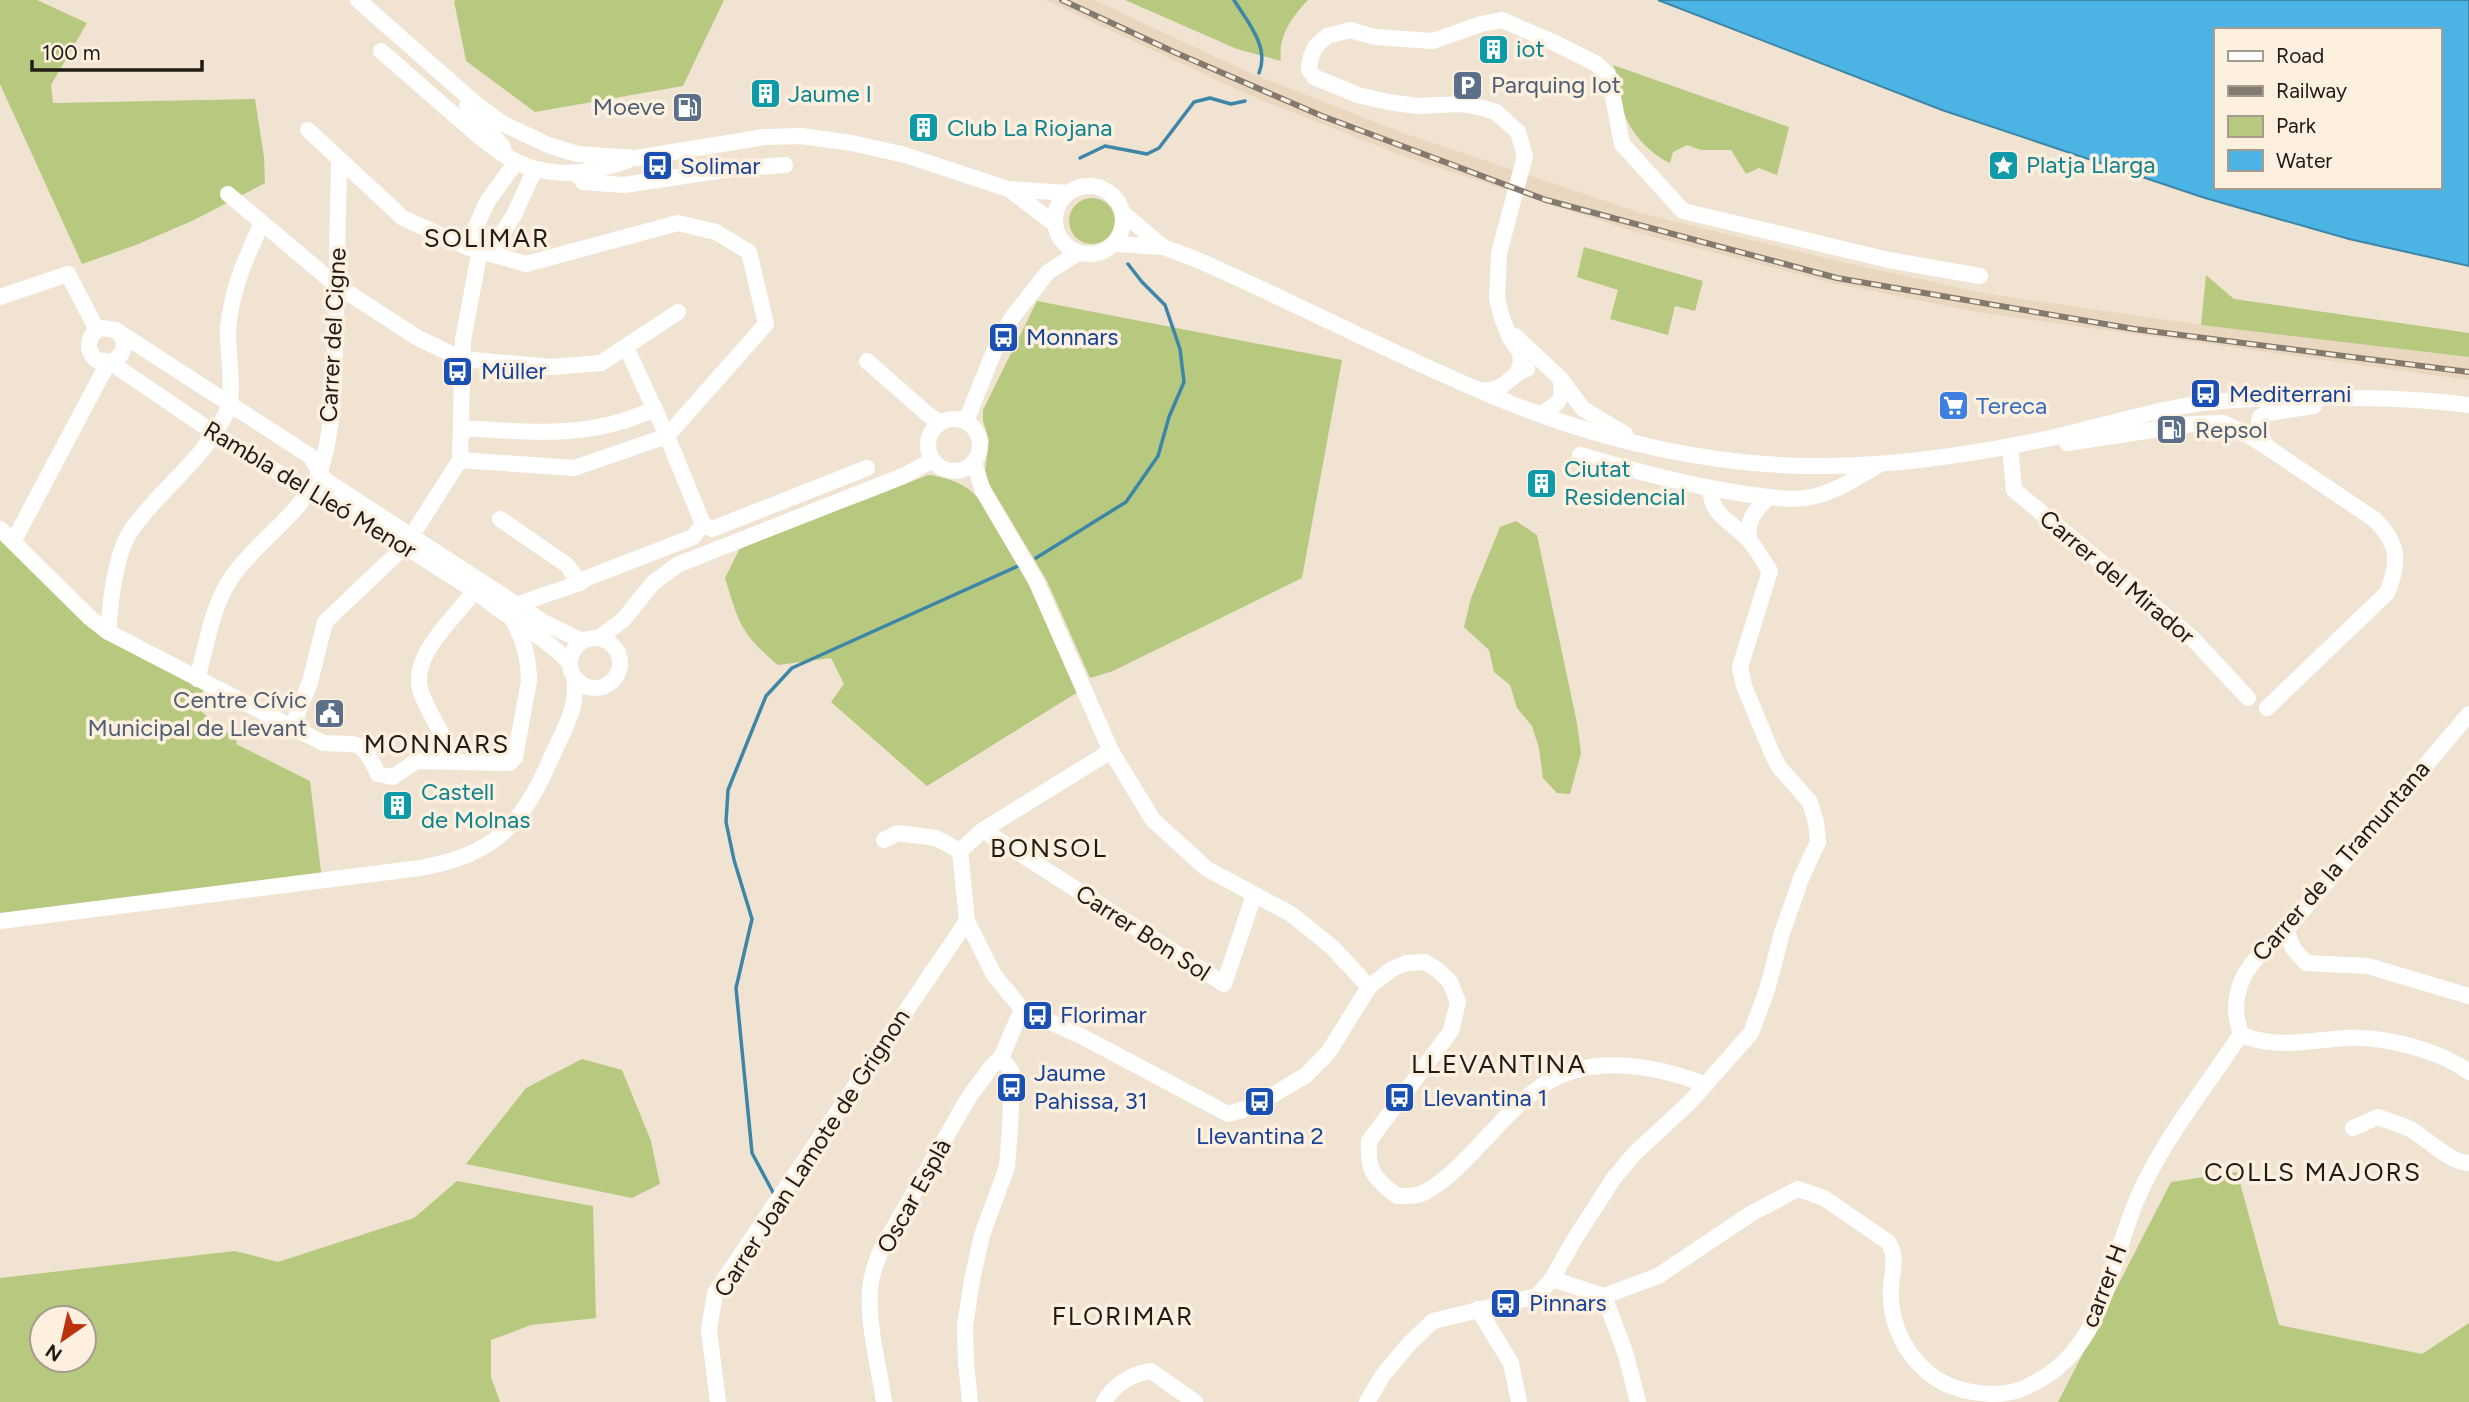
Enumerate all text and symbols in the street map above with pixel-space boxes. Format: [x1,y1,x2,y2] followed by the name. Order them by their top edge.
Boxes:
[32,28,201,72] scale bar
[2214,28,2441,189] legend
[1476,32,1510,66] building icon: iot
[1516,34,1545,63] place label: iot
[42,40,101,65] text: 100 m
[2276,43,2324,68] text: Road
[1451,68,1485,102] parking icon: Parquing Iot
[1491,70,1621,99] place label: Parquing Iot
[748,77,782,111] building icon: Jaume I
[2276,78,2347,103] text: Railway
[788,79,872,108] place label: Jaume I
[671,90,705,124] fuel station icon: Moeve
[593,92,665,121] place label: Moeve
[907,111,941,145] building icon: Club La Riojana
[947,113,1112,142] place label: Club La Riojana
[2276,113,2317,138] text: Park
[1986,148,2020,182] place icon: Platja Llarga
[2276,148,2332,173] text: Water
[640,149,674,183] bus stop icon: Solimar
[2026,150,2156,179] place label: Platja Llarga
[680,151,760,180] place label: Solimar
[424,222,550,254] district label: SOLIMAR
[313,247,352,423] street label: Carrer del Cigne
[986,320,1020,354] bus stop icon: Monnars
[1026,322,1119,351] place label: Monnars
[441,354,475,388] bus stop icon: Müller
[481,356,546,385] place label: Müller
[2189,377,2223,411] bus stop icon: Mediterrani
[2229,379,2352,408] place label: Mediterrani
[1936,389,1970,423] supermarket icon: Tereca
[1976,391,2047,420] place label: Tereca
[2155,413,2189,447] fuel station icon: Repsol
[199,415,422,565] street label: Rambla del Lleó Menor
[2195,415,2268,444] place label: Repsol
[1564,454,1686,511] place label: Ciutat Residencial
[1524,466,1558,500] building icon: Ciutat Residencial
[2034,503,2201,650] street label: Carrer del Mirador
[88,685,307,742] place label: Centre Cívic Municipal de Llevant
[313,697,347,731] public building icon: Centre Cívic Municipal de Llevant
[364,728,510,760] district label: MONNARS
[2246,755,2436,967] street label: Carrer de la Tramuntana
[421,777,530,834] place label: Castell de Molnas
[381,789,415,823] building icon: Castell de Molnas
[990,832,1108,864] district label: BONSOL
[1070,878,1216,987] street label: Carrer Bon Sol
[1020,998,1054,1032] bus stop icon: Florimar
[1060,1000,1147,1029] place label: Florimar
[707,1003,916,1302] street label: Carrer Joan Lamote de Grignon
[1411,1048,1587,1080] district label: LLEVANTINA
[1034,1058,1148,1115] place label: Jaume Pahissa, 31
[994,1070,1028,1104] bus stop icon: Jaume Pahissa, 31
[1383,1081,1417,1115] bus stop icon: Llevantina 1
[1423,1083,1548,1112] place label: Llevantina 1
[1243,1085,1277,1119] bus stop icon: Llevantina 2
[1196,1121,1324,1150] place label: Llevantina 2
[870,1134,957,1258] street label: Oscar Esplà
[2204,1156,2422,1188] district label: COLLS MAJORS
[2074,1240,2133,1331] street label: carrer H
[1489,1286,1523,1320] bus stop icon: Pinnars
[1529,1288,1607,1317] place label: Pinnars
[1052,1300,1194,1332] district label: FLORIMAR
[28,1304,98,1374] north arrow
[41,1339,66,1366] text: N

